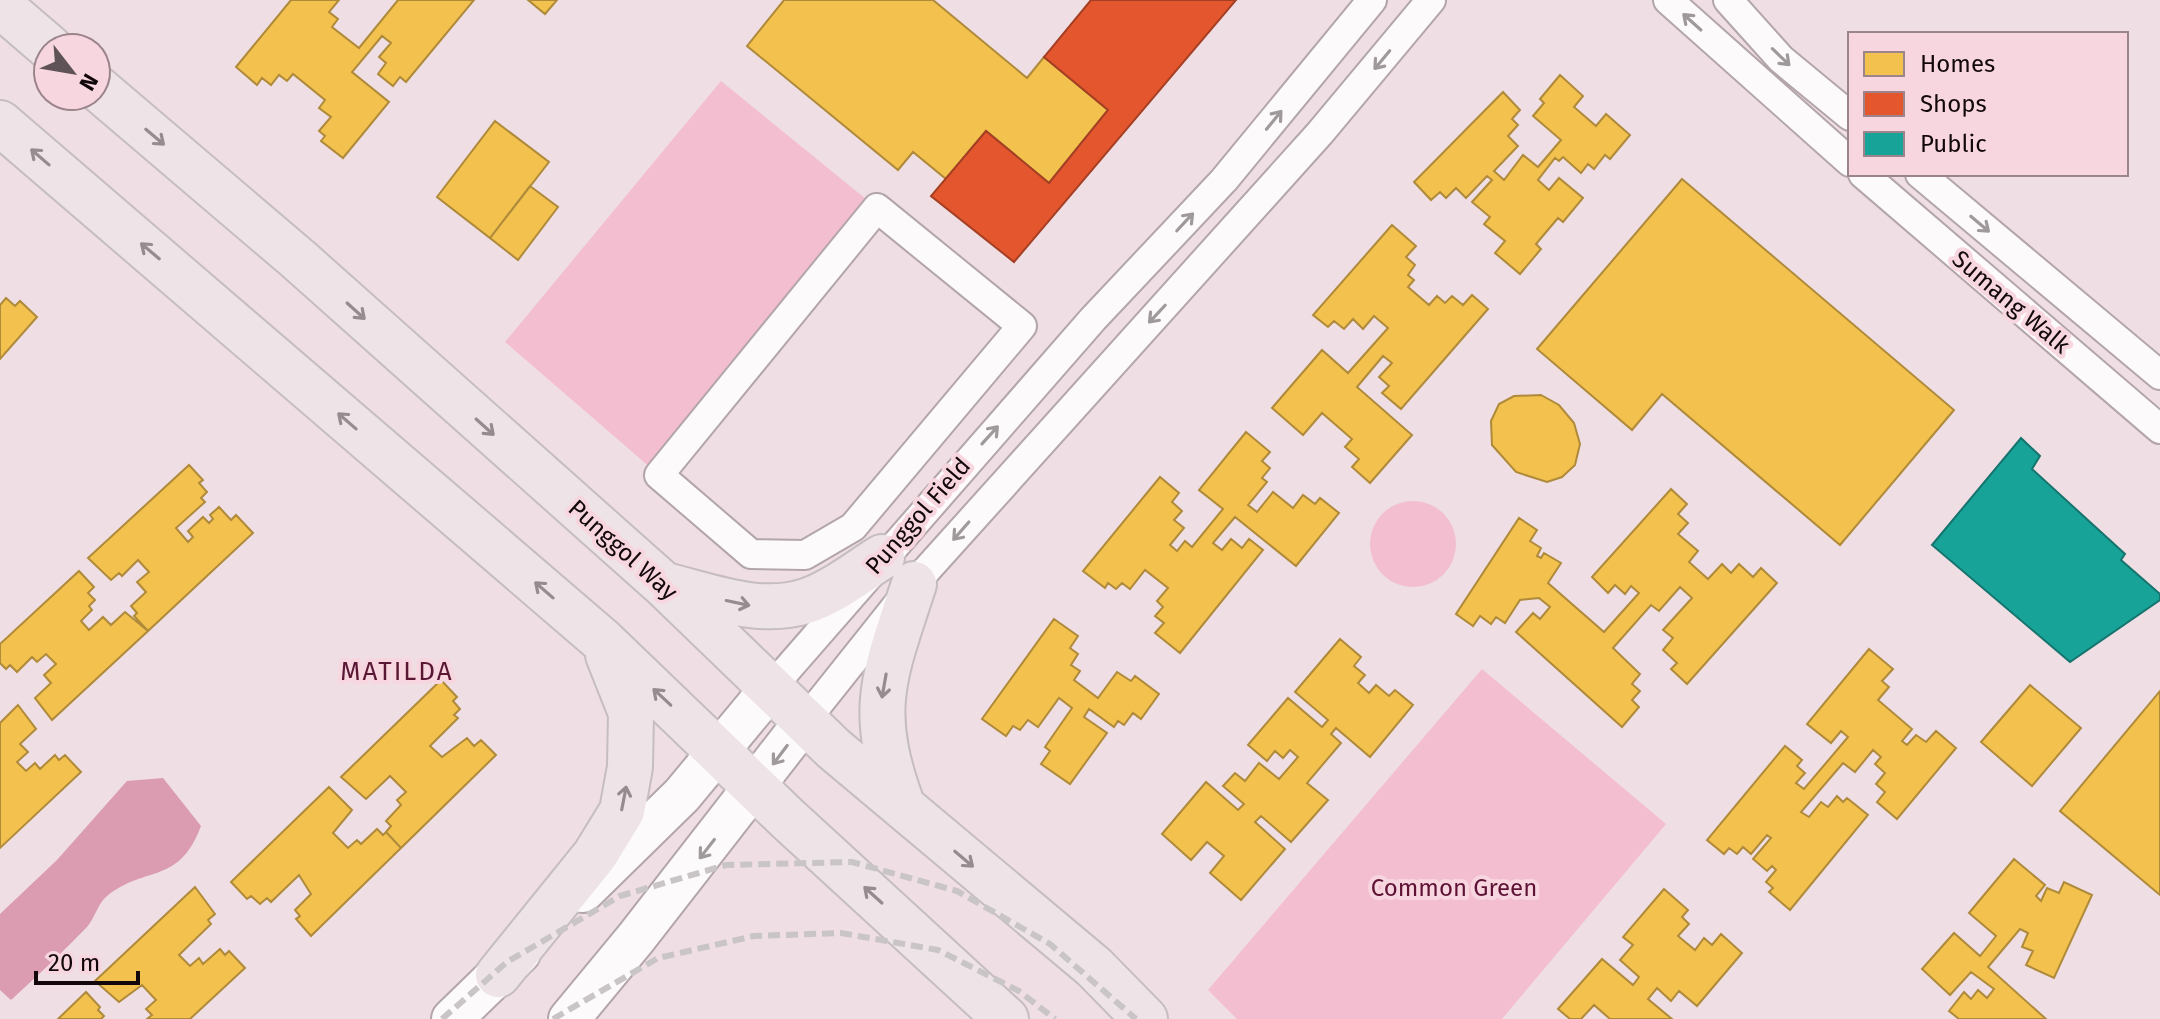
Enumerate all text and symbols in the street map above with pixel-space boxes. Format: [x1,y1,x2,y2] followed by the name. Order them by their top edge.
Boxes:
[1683,13,1703,31] one-way arrow
[32,32,112,112] north arrow
[1848,32,2128,176] legend
[1771,47,1790,66] one-way arrow
[1373,49,1390,70] one-way arrow
[1920,50,1995,78] text: Homes
[73,69,104,95] text: N
[1920,90,1987,118] text: Shops
[1265,110,1283,130] one-way arrow
[145,128,165,146] one-way arrow
[1920,130,1987,158] text: Public
[30,148,50,166] one-way arrow
[1175,212,1194,232] one-way arrow
[1969,215,1989,233] one-way arrow
[140,243,160,261] one-way arrow
[1947,245,2076,360] street label: Sumang Walk
[346,302,366,320] one-way arrow
[1147,304,1166,324] one-way arrow
[337,412,357,430] one-way arrow
[475,417,495,436] one-way arrow
[980,426,998,446] one-way arrow
[860,452,976,580] street label: Punggol Field
[563,494,683,606] street label: Punggol Way
[952,520,970,540] one-way arrow
[534,581,555,599] one-way arrow
[725,596,751,611] one-way arrow
[340,656,454,687] district label: MATILDA
[875,672,890,698] one-way arrow
[652,687,672,706] one-way arrow
[771,743,788,765] one-way arrow
[617,786,632,812] one-way arrow
[699,838,716,859] one-way arrow
[953,850,974,868] one-way arrow
[1371,874,1537,902] park label: Common Green
[863,887,883,905] one-way arrow
[36,935,138,985] scale bar
[48,949,100,977] text: 20 m

